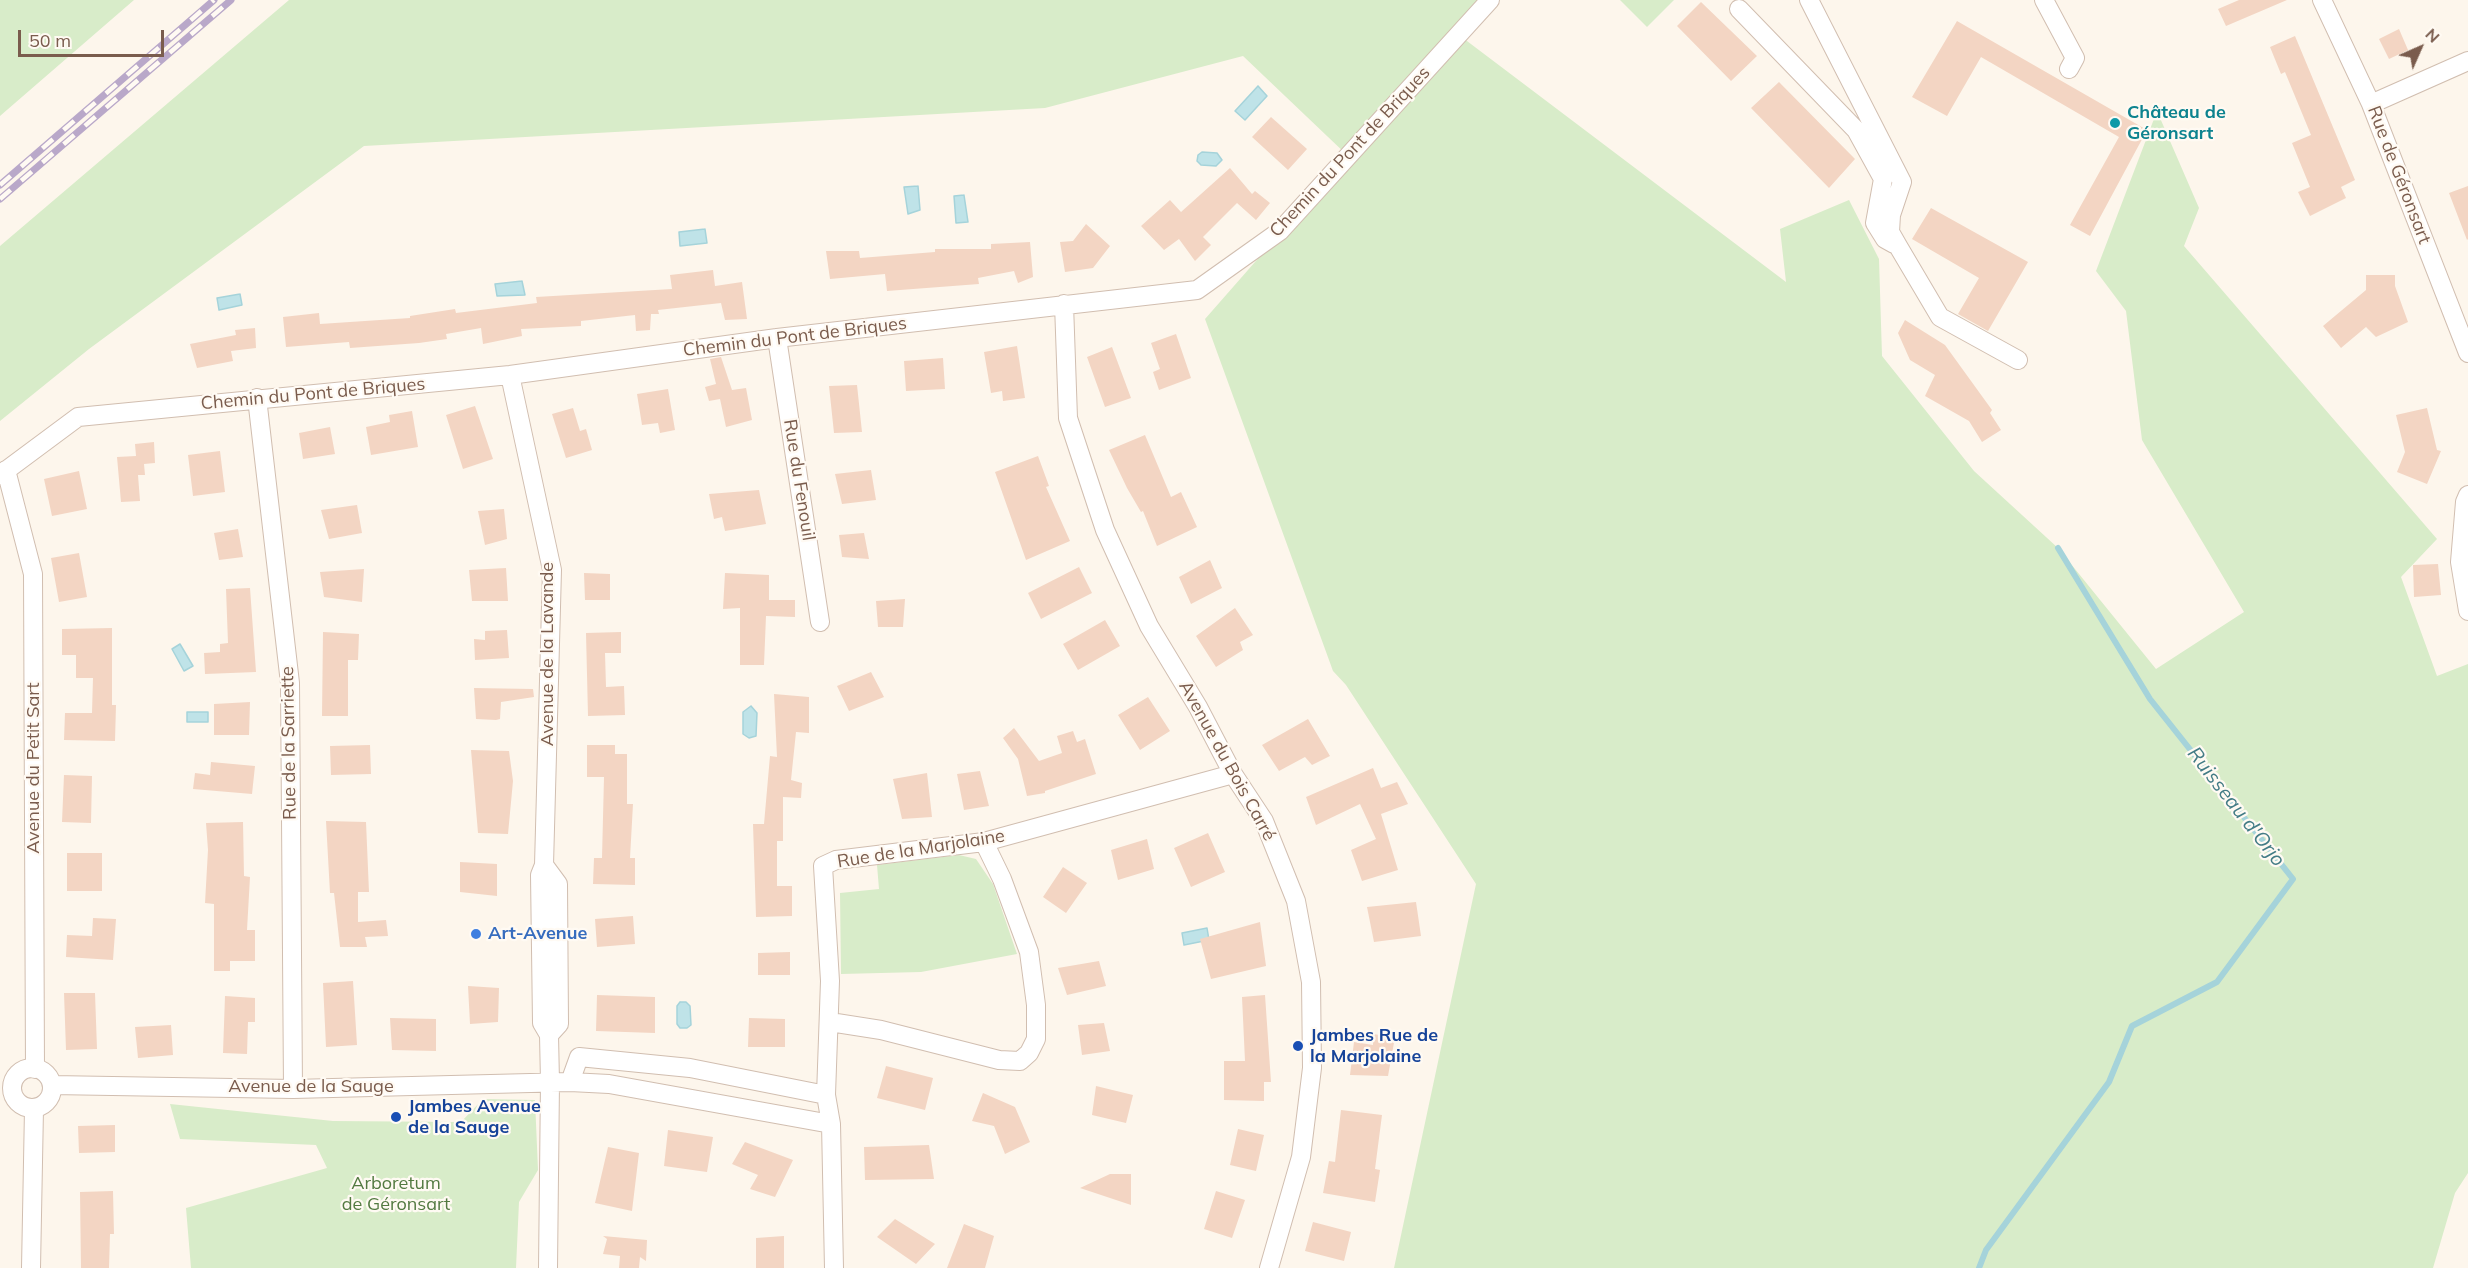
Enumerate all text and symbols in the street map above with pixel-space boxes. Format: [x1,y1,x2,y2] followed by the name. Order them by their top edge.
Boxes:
[21,18,166,56] scale bar
[2390,18,2450,78] north arrow
[2421,24,2444,47] text: N
[29,29,71,52] text: 50 m
[1265,62,1435,242] street label: Chemin du Pont de Briques
[2127,102,2226,144] place label: Château de Géronsart
[2363,103,2435,247] street label: Rue de Géronsart
[2108,116,2122,130] marker: Château de Géronsart
[682,313,908,361] street label: Chemin du Pont de Briques
[200,373,426,415] street label: Chemin du Pont de Briques
[779,418,819,542] street label: Rue du Fenouil
[537,562,559,746] street label: Avenue de la Lavande
[277,666,301,820] street label: Rue de la Sarriette
[1174,677,1280,845] street label: Avenue du Bois Carré
[23,682,45,854] street label: Avenue du Petit Sart
[2182,743,2290,871] water label: Ruisseau d'Orjo
[836,825,1006,873] street label: Rue de la Marjolaine
[488,923,587,945] place label: Art-Avenue
[469,927,483,941] marker: Art-Avenue
[1310,1025,1438,1068] place label: Jambes Rue de la Marjolaine
[1291,1039,1305,1053] marker: Jambes Rue de la Marjolaine
[228,1076,394,1098] street label: Avenue de la Sauge
[408,1096,541,1138] place label: Jambes Avenue de la Sauge
[389,1110,403,1124] marker: Jambes Avenue de la Sauge
[342,1173,450,1216] park label: Arboretum de Géronsart

